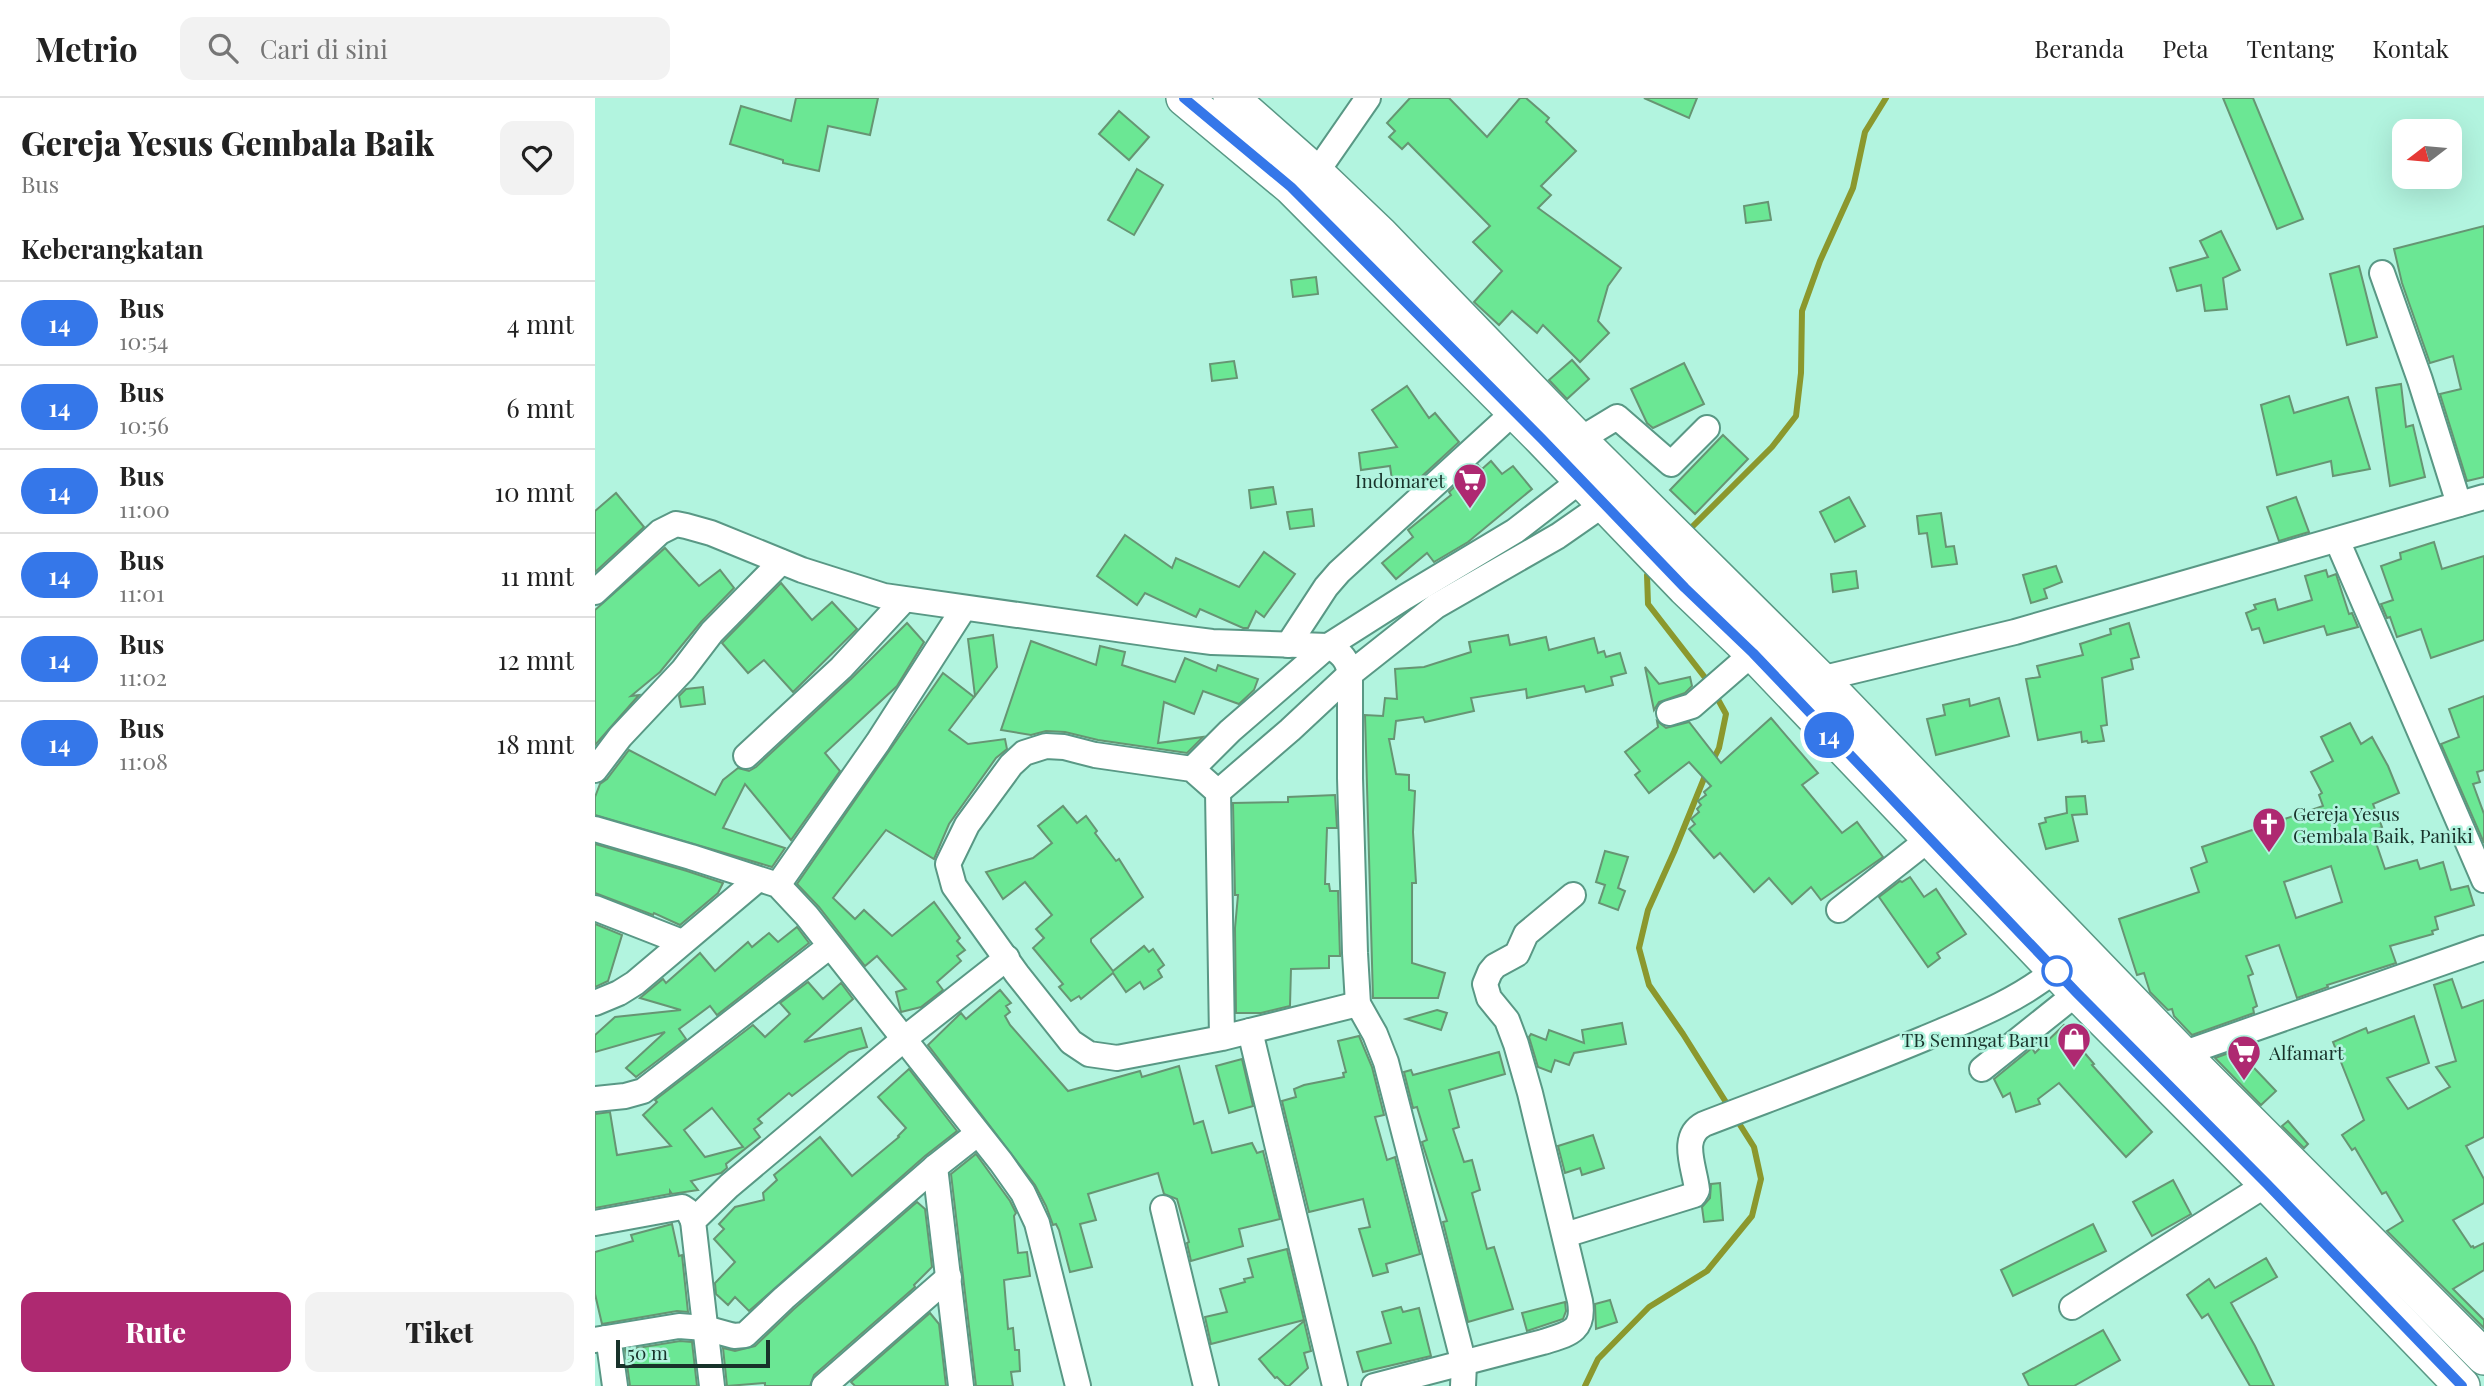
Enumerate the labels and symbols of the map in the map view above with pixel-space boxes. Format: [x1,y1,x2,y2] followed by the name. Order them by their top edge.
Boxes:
[2392,119,2462,189] north arrow
[1451,461,1489,510] supermarket icon: Indomaret
[1355,467,1445,493] place label: Indomaret
[1797,712,1861,758] line badge: 14
[2293,800,2473,848] place label: Gereja Yesus Gembala Baik, Paniki
[2250,805,2288,854] church icon: Gereja Yesus Gembala Baik, Paniki
[2042,956,2072,986] unlabelled marker
[2055,1020,2093,1069] shop icon: TB Semngat Baru
[1902,1026,2049,1052] place label: TB Semngat Baru
[2225,1033,2263,1082] supermarket icon: Alfamart
[2268,1039,2344,1065] place label: Alfamart
[616,1337,770,1369] scale bar

